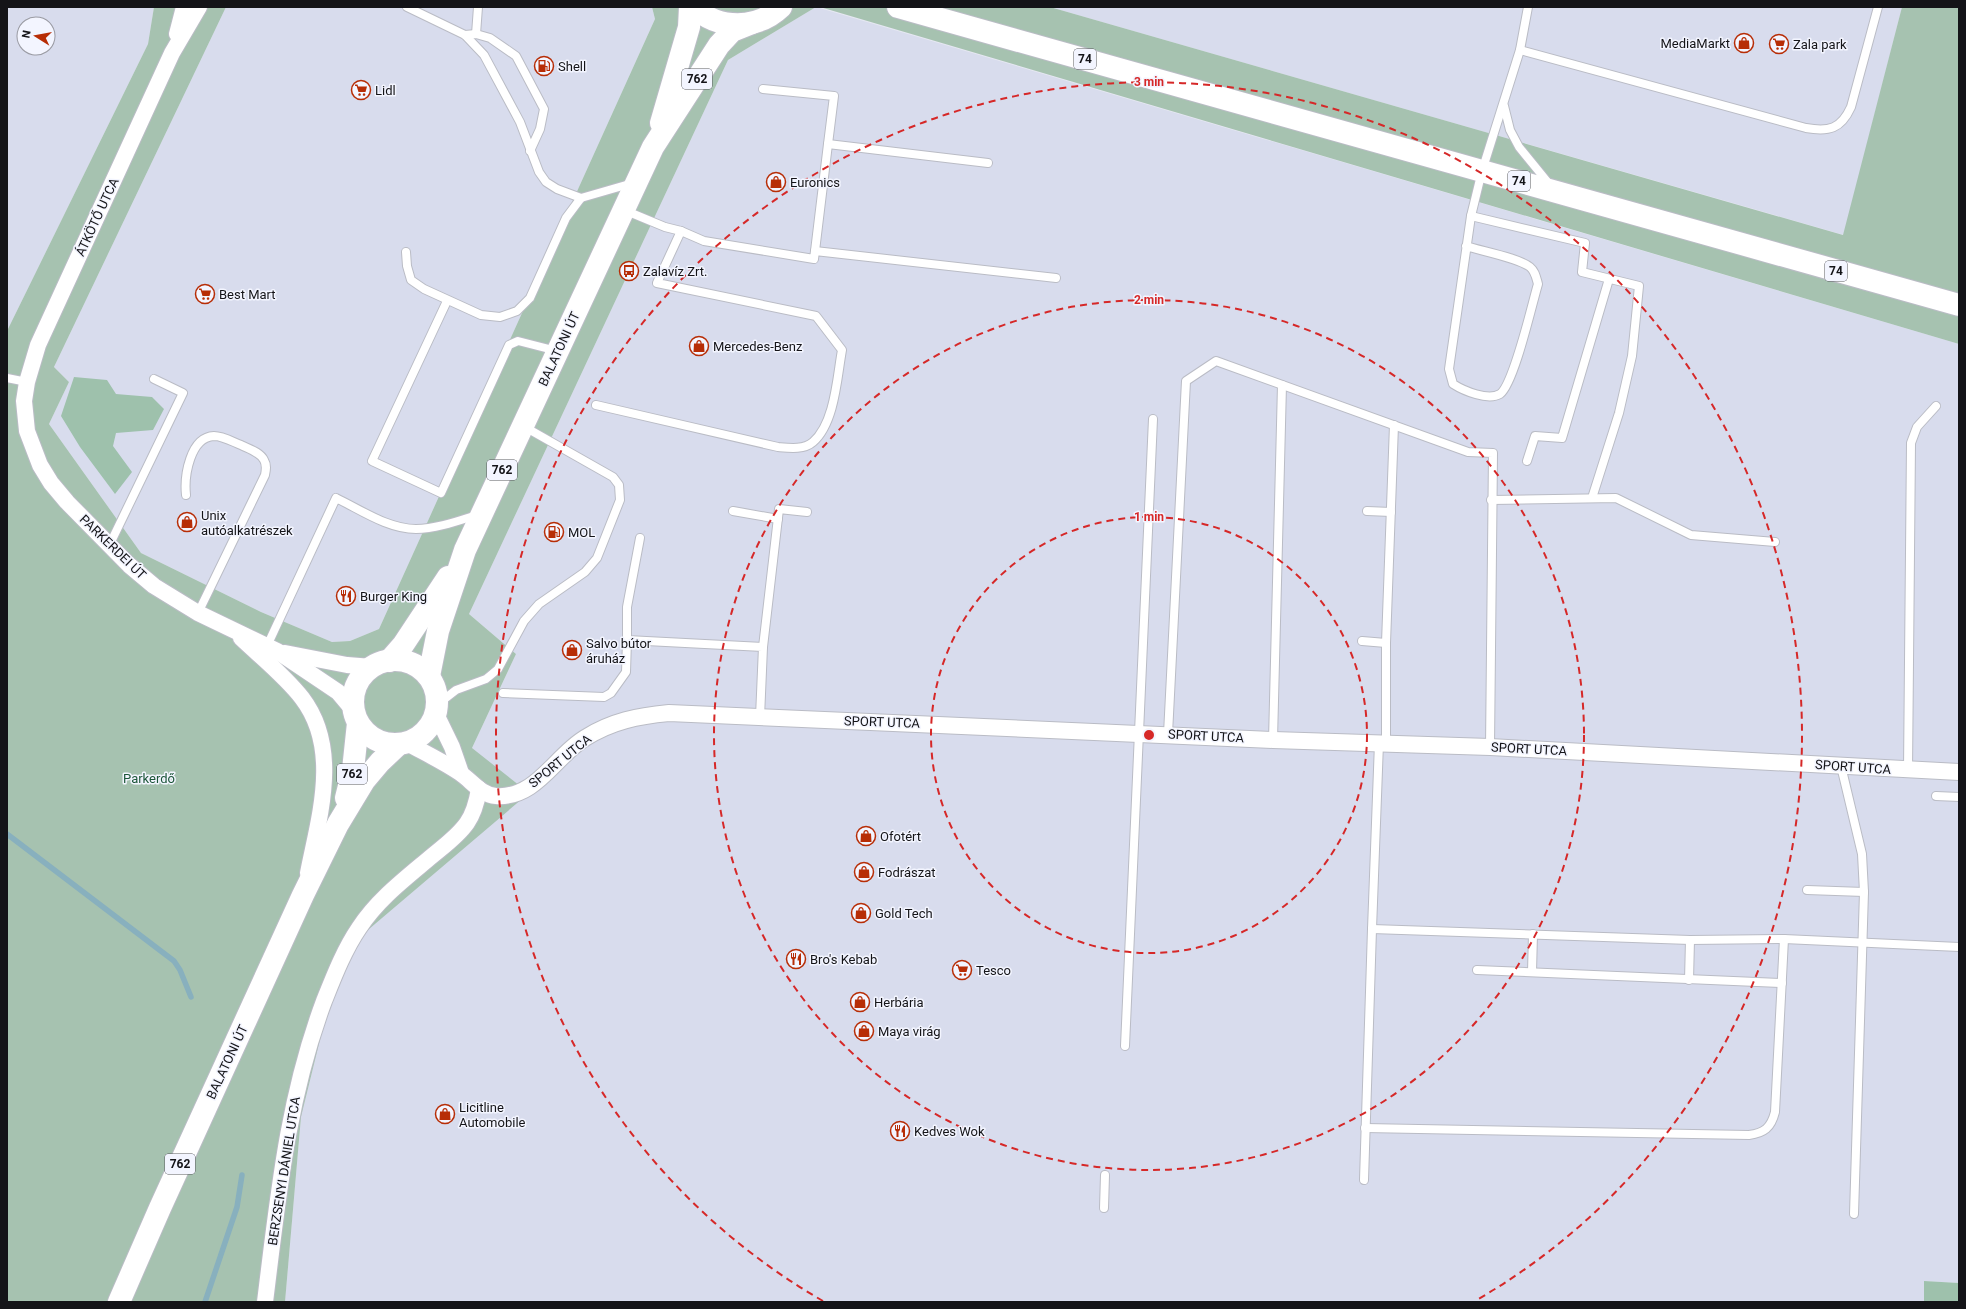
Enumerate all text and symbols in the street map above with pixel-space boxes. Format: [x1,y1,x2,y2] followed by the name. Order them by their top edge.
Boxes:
[16,16,56,56] north arrow
[20,29,34,39] text: N
[1733,32,1755,54] shop icon: MediaMarkt
[1768,33,1790,55] supermarket icon: Zala park
[1661,36,1730,51] place label: MediaMarkt
[1793,37,1847,52] place label: Zala park
[1074,49,1096,69] road number: 74
[533,55,555,77] fuel station icon: Shell
[558,59,586,74] place label: Shell
[682,69,712,89] road number: 762
[1134,75,1164,89] text: 3 min
[350,79,372,101] supermarket icon: Lidl
[375,83,396,98] place label: Lidl
[765,171,787,193] shop icon: Euronics
[1508,171,1530,191] road number: 74
[72,175,122,259] street label: ÁTKÖTŐ UTCA
[790,175,840,190] place label: Euronics
[618,260,640,282] bus stop icon: Zalavíz Zrt.
[1825,261,1847,281] road number: 74
[643,264,707,279] place label: Zalavíz Zrt.
[194,283,216,305] supermarket icon: Best Mart
[219,287,276,302] place label: Best Mart
[1134,293,1164,307] text: 2 min
[535,309,583,388] street label: BALATONI ÚT
[688,335,710,357] shop icon: Mercedes-Benz
[713,339,803,354] place label: Mercedes-Benz
[487,460,517,480] road number: 762
[201,508,293,538] place label: Unix autóalkatrészek
[1134,510,1164,524] text: 1 min
[176,511,198,533] shop icon: Unix autóalkatrészek
[77,512,149,583] street label: PARKERDEI ÚT
[543,521,565,543] fuel station icon: MOL
[568,525,595,540] place label: MOL
[335,585,357,607] restaurant icon: Burger King
[360,589,427,604] place label: Burger King
[586,636,652,666] place label: Salvo bútor áruház
[561,639,583,661] shop icon: Salvo bútor áruház
[844,713,921,731] street label: SPORT UTCA
[1168,727,1245,746] street label: SPORT UTCA
[1142,728,1156,742] centre of rings
[526,731,595,791] street label: SPORT UTCA
[1491,740,1568,759] street label: SPORT UTCA
[1815,757,1892,777] street label: SPORT UTCA
[337,764,367,784] road number: 762
[123,771,175,786] park label: Parkerdő
[855,825,877,847] shop icon: Ofotért
[880,829,921,844] place label: Ofotért
[853,861,875,883] shop icon: Fodrászat
[878,865,936,880] place label: Fodrászat
[850,902,872,924] shop icon: Gold Tech
[875,906,933,921] place label: Gold Tech
[785,948,807,970] restaurant icon: Bro's Kebab
[810,952,877,967] place label: Bro's Kebab
[951,959,973,981] supermarket icon: Tesco
[976,963,1011,978] place label: Tesco
[849,991,871,1013] shop icon: Herbária
[874,995,924,1010] place label: Herbária
[853,1020,875,1042] shop icon: Maya virág
[203,1022,251,1101] street label: BALATONI ÚT
[878,1024,941,1039] place label: Maya virág
[265,1095,303,1246] street label: BERZSENYI DÁNIEL UTCA
[459,1100,526,1130] place label: Licitline Automobile
[434,1103,456,1125] shop icon: Licitline Automobile
[889,1120,911,1142] restaurant icon: Kedves Wok
[914,1124,985,1139] place label: Kedves Wok
[165,1154,195,1174] road number: 762

